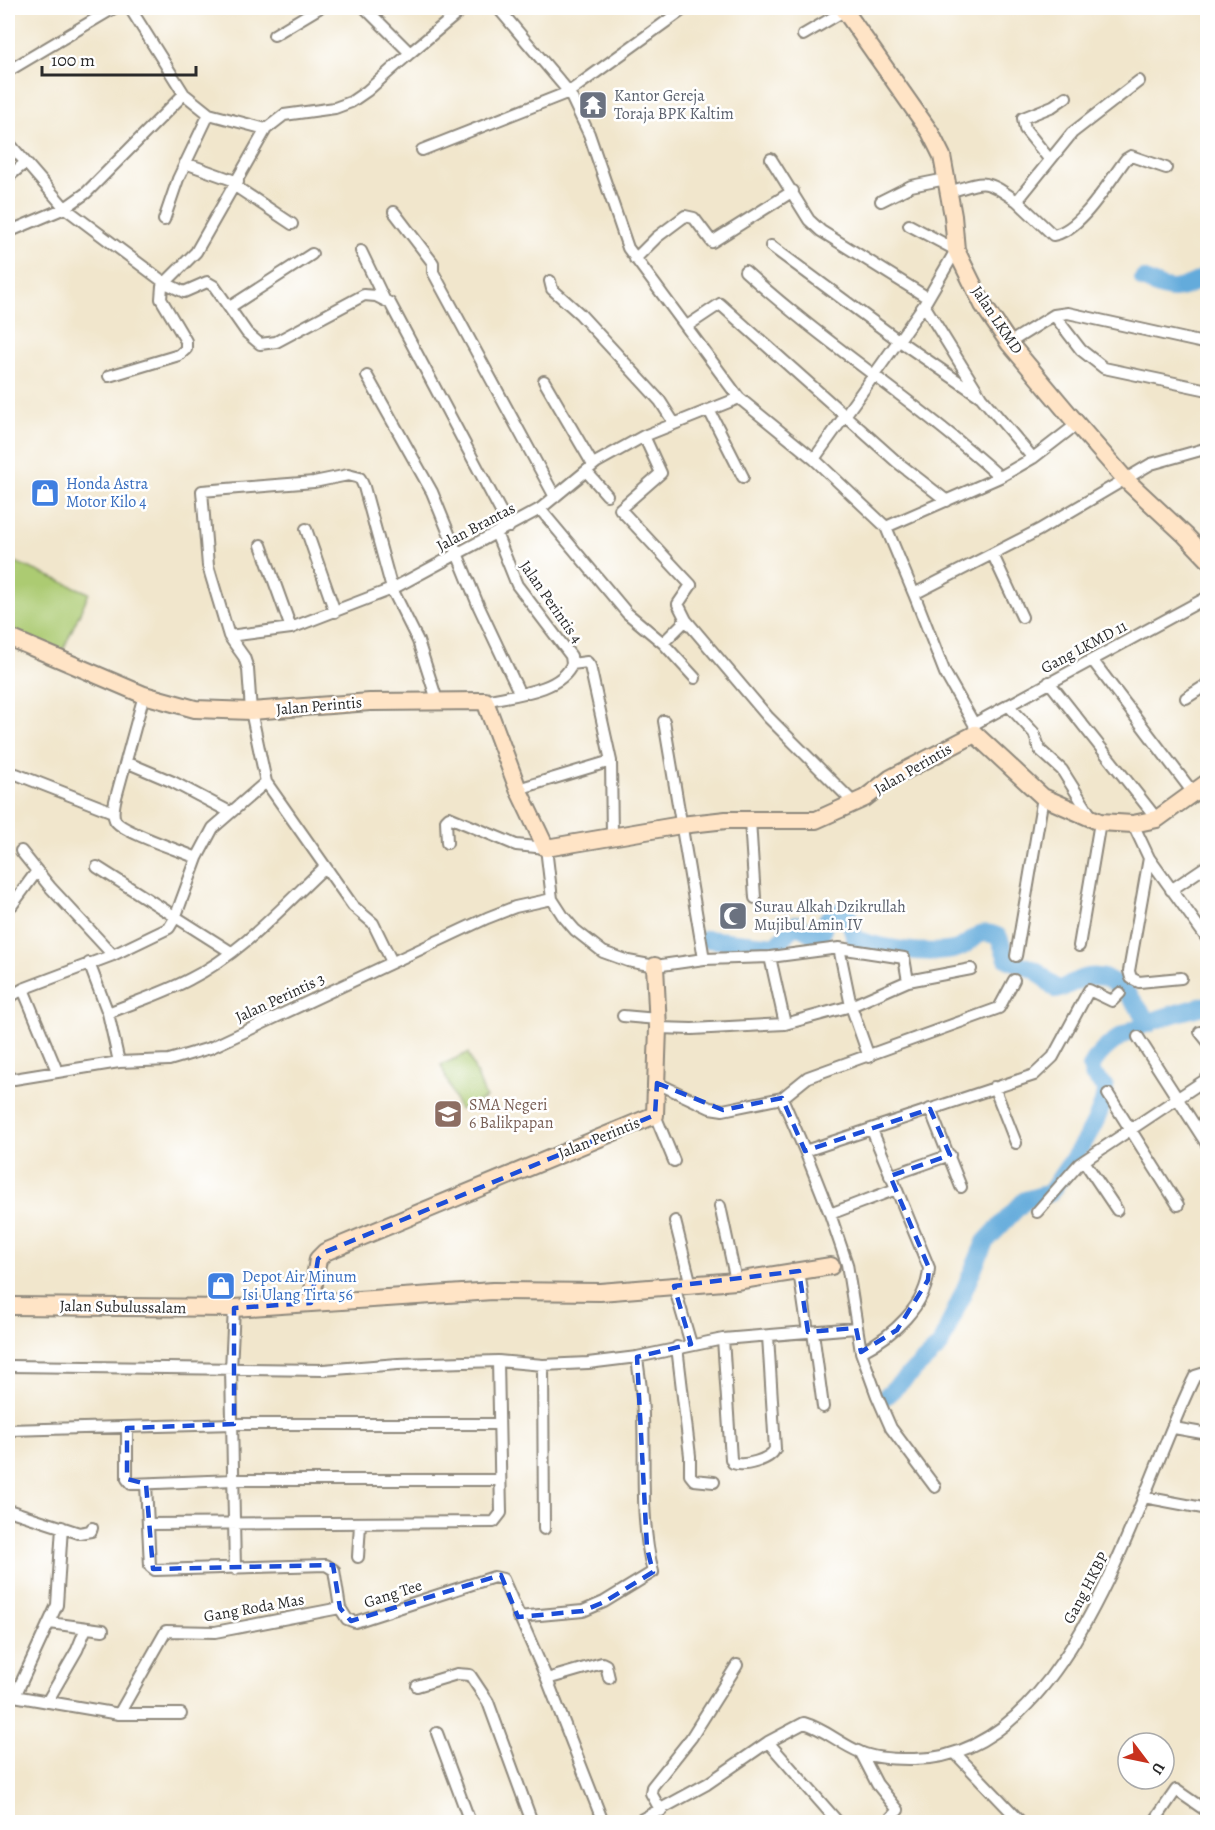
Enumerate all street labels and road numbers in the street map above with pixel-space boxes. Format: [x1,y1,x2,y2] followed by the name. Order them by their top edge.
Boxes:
[966,281,1028,359] street label: Jalan LKMD
[433,497,519,557] street label: Jalan Brantas
[514,556,588,648] street label: Jalan Perintis 4
[1037,615,1131,679] street label: Gang LKMD 11
[275,691,363,721] street label: Jalan Perintis
[870,738,956,800] street label: Jalan Perintis
[232,968,328,1028] street label: Jalan Perintis 3
[555,1112,643,1164] street label: Jalan Perintis
[59,1295,187,1319] street label: Jalan Subulussalam
[1058,1548,1114,1628] street label: Gang HKBP
[361,1574,425,1614] street label: Gang Tee
[202,1588,306,1628] street label: Gang Roda Mas

